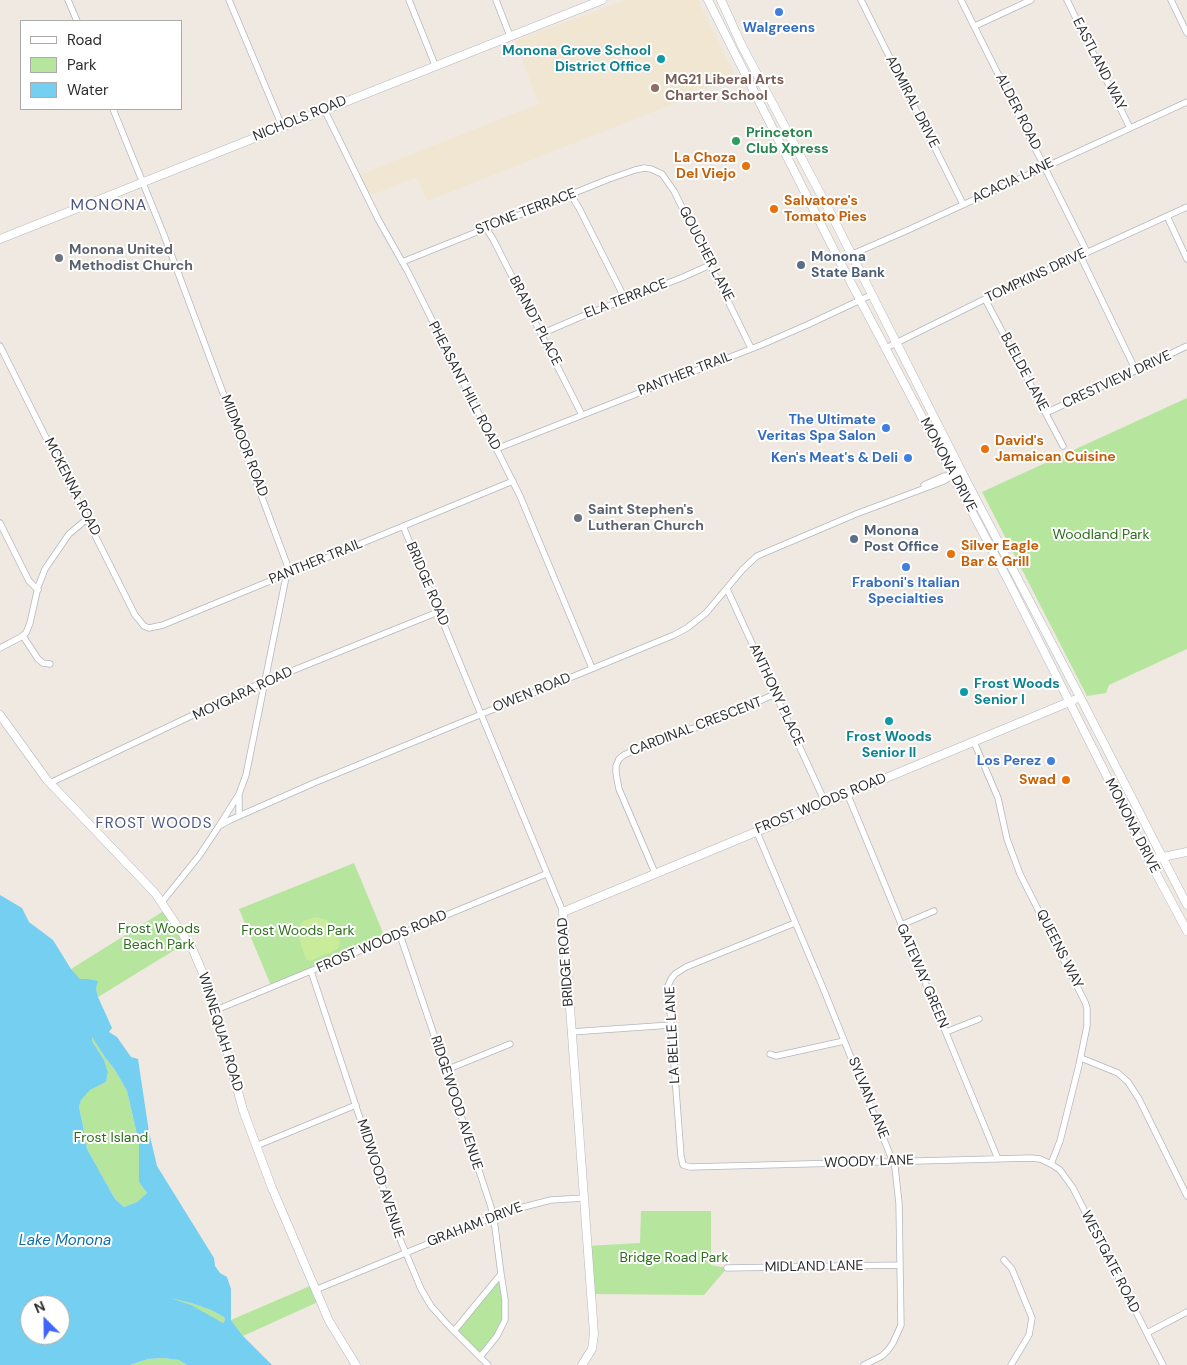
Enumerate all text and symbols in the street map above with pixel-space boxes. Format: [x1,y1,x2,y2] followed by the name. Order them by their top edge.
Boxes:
[773,6,785,18] marker: Walgreens
[1068,15,1130,113] street label: EASTLAND WAY
[20,20,182,110] legend
[743,20,815,36] place label: Walgreens
[67,30,102,50] text: Road
[502,43,651,75] place label: Monona Grove School District Office
[655,53,667,65] marker: Monona Grove School District Office
[882,53,942,151] street label: ADMIRAL DRIVE
[67,55,97,75] text: Park
[992,71,1044,153] street label: ALDER ROAD
[665,72,784,104] place label: MG21 Liberal Arts Charter School
[67,80,108,100] text: Water
[649,82,661,94] marker: MG21 Liberal Arts Charter School
[251,93,349,145] street label: NICHOLS ROAD
[746,125,829,158] place label: Princeton Club Xpress
[730,135,742,147] marker: Princeton Club Xpress
[674,150,736,182] place label: La Choza Del Viejo
[970,155,1056,207] street label: ACACIA LANE
[740,160,752,172] marker: La Choza Del Viejo
[473,185,579,239] street label: STONE TERRACE
[784,193,867,226] place label: Salvatore's Tomato Pies
[70,196,148,216] district label: MONONA
[768,203,780,215] marker: Salvatore's Tomato Pies
[675,204,737,304] street label: GOUCHER LANE
[69,242,193,274] place label: Monona United Methodist Church
[983,245,1089,307] street label: TOMPKINS DRIVE
[811,249,885,282] place label: Monona State Bank
[53,252,65,264] marker: Monona United Methodist Church
[795,259,807,271] marker: Monona State Bank
[505,273,565,369] street label: BRANDT PLACE
[582,275,670,323] street label: ELA TERRACE
[424,319,504,453] street label: PHEASANT HILL ROAD
[996,330,1052,414] street label: BJELDE LANE
[1060,347,1174,413] street label: CRESTVIEW DRIVE
[636,348,734,400] street label: PANTHER TRAIL
[217,393,271,499] street label: MIDMOOR ROAD
[757,412,876,444] place label: The Ultimate Veritas Spa Salon
[916,415,980,515] street label: MONONA DRIVE
[880,422,892,434] marker: The Ultimate Veritas Spa Salon
[995,433,1116,466] place label: David's Jamaican Cuisine
[40,435,104,539] street label: MCKENNA ROAD
[979,443,991,455] marker: David's Jamaican Cuisine
[771,450,898,466] place label: Ken's Meat's & Deli
[902,452,914,464] marker: Ken's Meat's & Deli
[588,502,704,534] place label: Saint Stephen's Lutheran Church
[572,512,584,524] marker: Saint Stephen's Lutheran Church
[864,523,939,556] place label: Monona Post Office
[1052,527,1150,543] park label: Woodland Park
[848,533,860,545] marker: Monona Post Office
[267,536,365,588] street label: PANTHER TRAIL
[961,538,1039,570] place label: Silver Eagle Bar & Grill
[402,540,452,628] street label: BRIDGE ROAD
[945,548,957,560] marker: Silver Eagle Bar & Grill
[900,561,912,573] marker: Fraboni's Italian Specialties
[852,575,960,608] place label: Fraboni's Italian Specialties
[745,641,807,749] street label: ANTHONY PLACE
[191,664,295,724] street label: MOYGARA ROAD
[491,670,573,716] street label: OWEN ROAD
[974,676,1060,709] place label: Frost Woods Senior I
[958,686,970,698] marker: Frost Woods Senior I
[628,694,764,760] street label: CARDINAL CRESCENT
[883,715,895,727] marker: Frost Woods Senior II
[846,729,932,762] place label: Frost Woods Senior II
[977,753,1041,769] place label: Los Perez
[1045,755,1057,767] marker: Los Perez
[753,770,889,838] street label: FROST WOODS ROAD
[1019,772,1056,788] place label: Swad
[1060,774,1072,786] marker: Swad
[1101,776,1163,876] street label: MONONA DRIVE
[94,815,214,833] district label: FROST WOODS
[314,907,450,977] street label: FROST WOODS ROAD
[1032,907,1086,991] street label: QUEENS WAY
[555,917,577,1007] street label: BRIDGE ROAD
[118,921,200,954] park label: Frost Woods Beach Park
[892,921,952,1031] street label: GATEWAY GREEN
[241,923,355,939] park label: Frost Woods Park
[194,970,246,1094] street label: WINNEQUAH ROAD
[662,986,684,1084] street label: LA BELLE LANE
[426,1034,486,1172] street label: RIDGEWOOD AVENUE
[844,1055,892,1141] street label: SYLVAN LANE
[353,1117,407,1241] street label: MIDWOOD AVENUE
[74,1130,148,1146] park label: Frost Island
[824,1152,914,1172] street label: WOODY LANE
[425,1199,525,1251] street label: GRAHAM DRIVE
[1077,1208,1143,1316] street label: WESTGATE ROAD
[19,1232,111,1250] water label: Lake Monona
[620,1250,728,1266] park label: Bridge Road Park
[765,1258,863,1276] street label: MIDLAND LANE
[20,1295,70,1345] north arrow
[31,1297,48,1317] text: N

